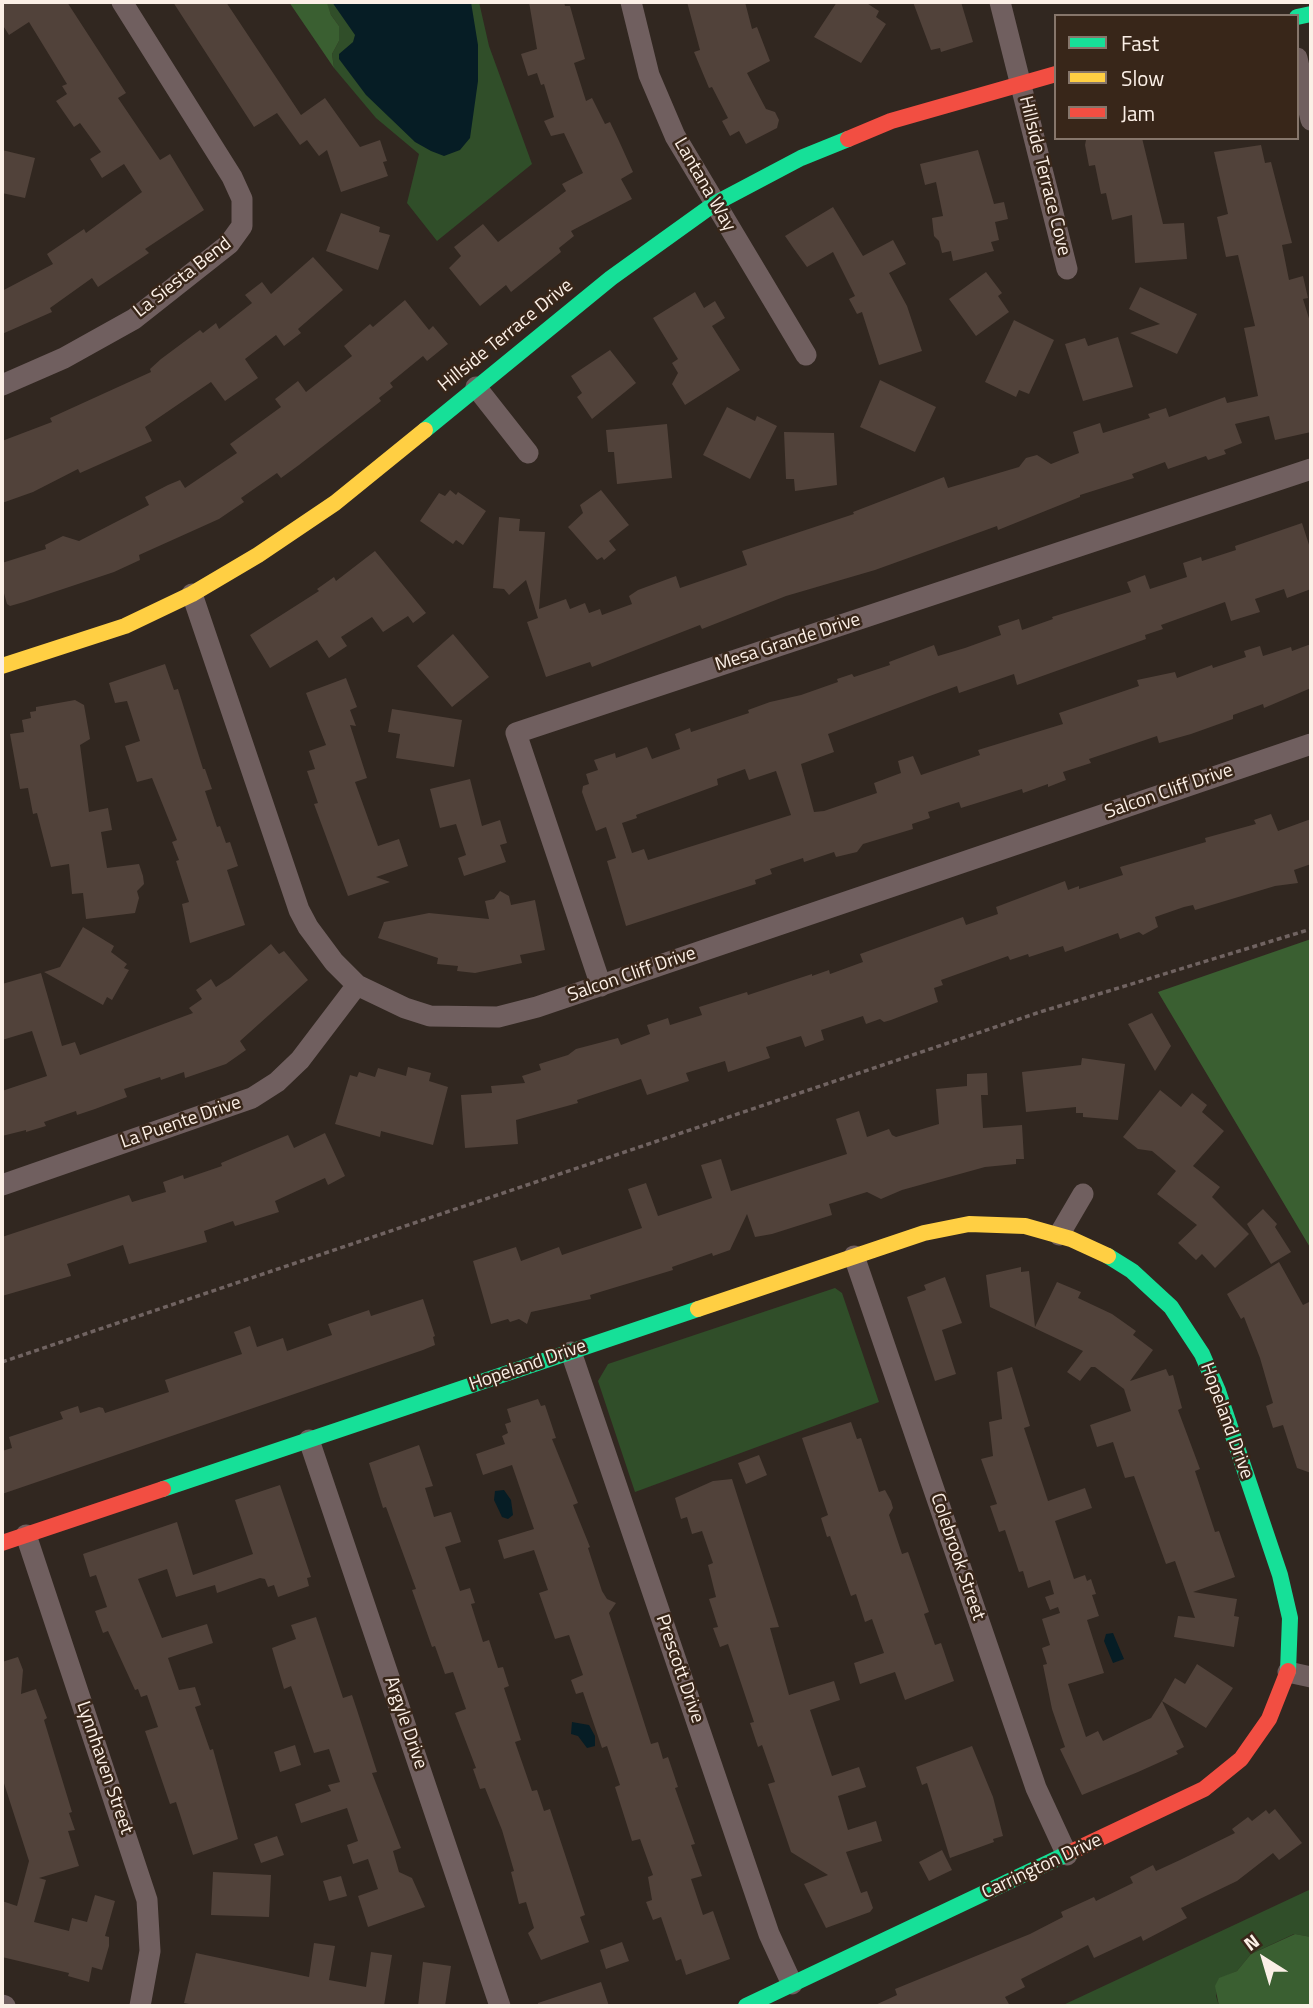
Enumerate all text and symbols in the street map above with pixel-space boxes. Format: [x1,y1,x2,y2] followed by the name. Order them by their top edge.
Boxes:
[1054,14,1299,140] legend
[1121,27,1159,59] text: Fast
[1121,62,1164,94] text: Slow
[1013,94,1075,258] street label: Hillside Terrace Cove
[1121,97,1155,129] text: Jam
[668,134,740,236] street label: Lantana Way
[130,233,236,323] street label: La Siesta Bend
[434,275,578,397] street label: Hillside Terrace Drive
[712,609,864,677] street label: Mesa Grande Drive
[1102,759,1236,825] street label: Salcon Cliff Drive
[565,942,699,1008] street label: Salcon Cliff Drive
[118,1092,244,1154] street label: La Puente Drive
[466,1335,590,1397] street label: Hopeland Drive
[1194,1360,1258,1482] street label: Hopeland Drive
[925,1490,989,1624] street label: Colebrook Street
[650,1612,708,1726] street label: Prescott Drive
[379,1674,431,1772] street label: Argyle Drive
[71,1698,137,1838] street label: Lynnhaven Street
[978,1829,1106,1905] street label: Carrington Drive
[1229,1924,1299,1994] north arrow
[1237,1926,1265,1957] text: N

